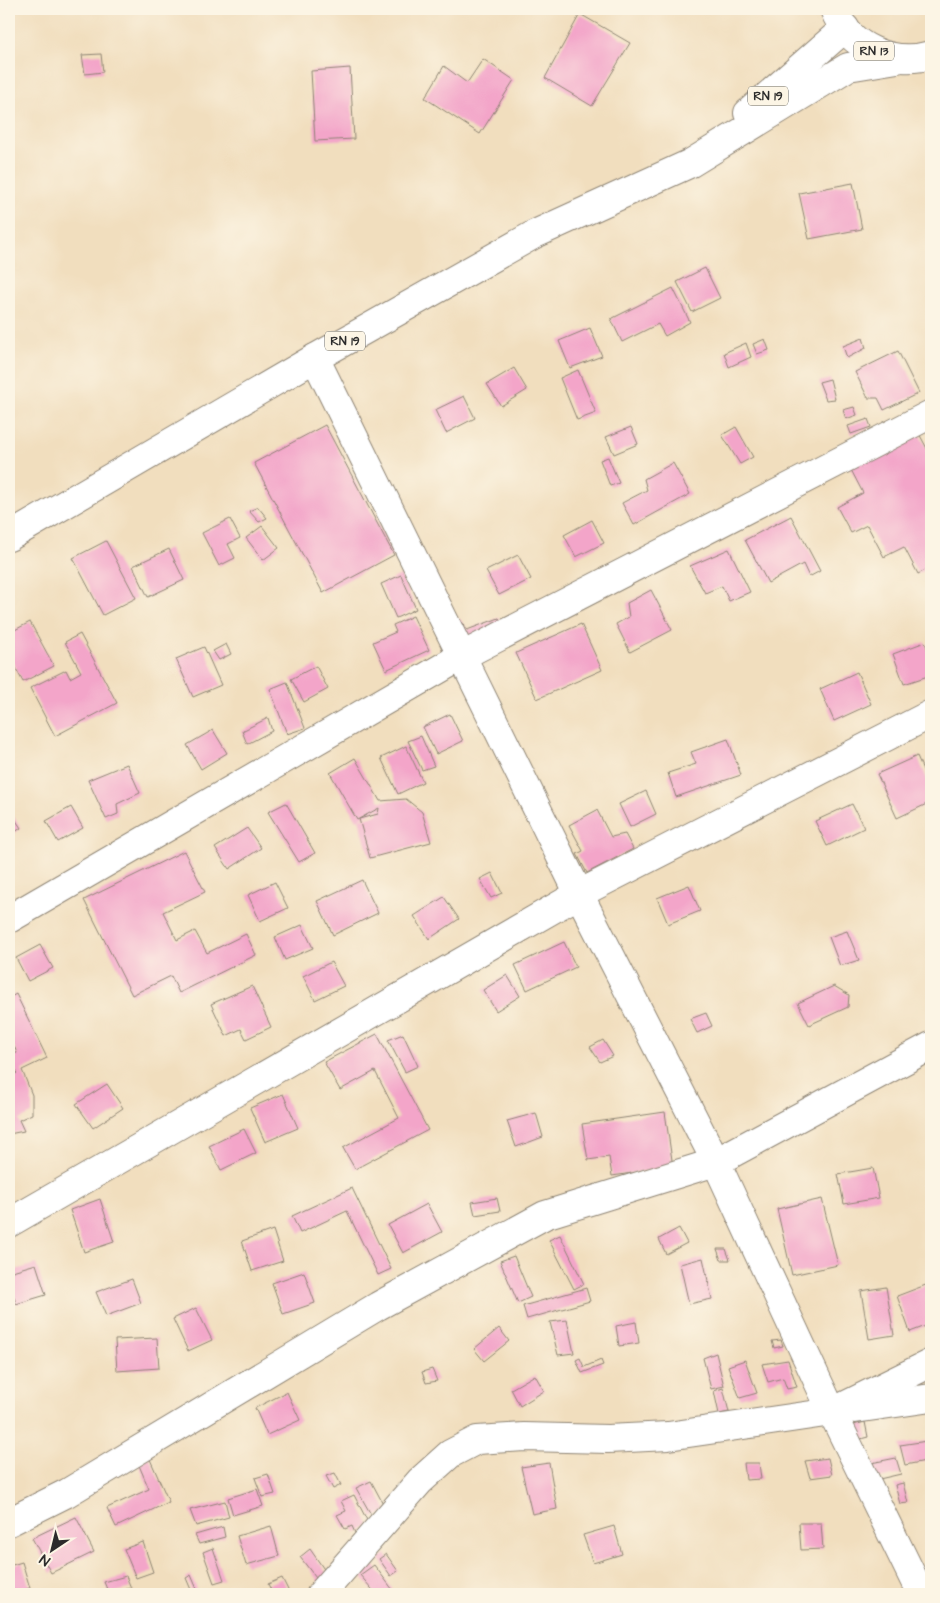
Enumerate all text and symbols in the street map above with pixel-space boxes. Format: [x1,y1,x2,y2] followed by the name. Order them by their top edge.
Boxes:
[854,41,894,60] road number: RN 13
[748,86,788,105] road number: RN 19
[325,332,365,351] road number: RN 19
[28,1526,78,1576] north arrow
[36,1549,54,1571] text: N

